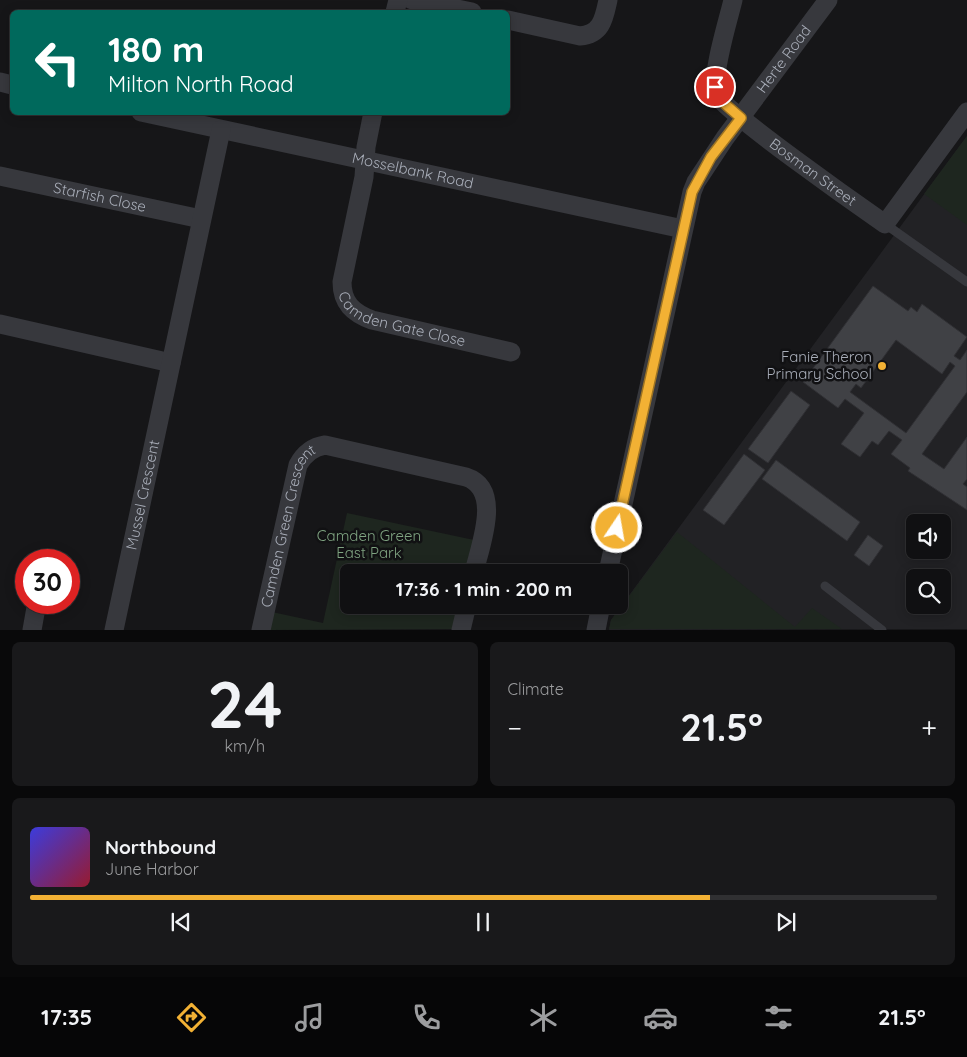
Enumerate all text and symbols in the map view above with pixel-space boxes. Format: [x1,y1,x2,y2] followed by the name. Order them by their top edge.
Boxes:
[752,21,815,97] street label: Herte Road
[108,27,204,71] text: 180 m
[25,30,90,95] icon: left
[694,66,736,108] pin
[108,70,294,98] text: Milton North Road
[701,73,729,101] icon: arrive
[766,134,860,210] street label: Bosman Street
[350,148,475,193] street label: Mosselbank Road
[52,178,148,216] street label: Starfish Close
[334,289,467,350] street label: Camden Gate Close
[767,347,872,383] place label: Fanie Theron Primary School
[876,360,888,372] marker: Fanie Theron Primary School
[121,438,163,552] street label: Mussel Crescent
[256,440,319,609] street label: Camden Green Crescent
[590,501,642,553] position arrow
[906,514,951,614] map controls
[906,514,951,559] button: sound
[317,526,421,562] park label: Camden Green East Park
[15,549,80,614] speed limit sign: 30
[906,569,951,614] button: search
[396,577,572,601] text: 17:36 · 1 min · 200 m
[207,663,282,744] text: 24
[508,679,564,699] text: Climate
[680,703,763,751] text: 21.5°
[508,710,522,745] text: −
[921,710,937,745] text: +
[224,736,265,756] text: km/h
[105,835,216,859] text: Northbound
[105,859,199,879] text: June Harbor
[167,908,195,936] icon: previous
[469,908,497,936] icon: pause
[772,908,800,936] icon: next
[174,1000,209,1035] icon: directions
[292,1000,327,1035] icon: music
[409,1000,444,1035] icon: phone
[526,1000,561,1035] icon: climate
[643,1000,678,1035] icon: car
[761,1000,796,1035] icon: filters
[41,1003,92,1031] text: 17:35
[878,1003,926,1031] text: 21.5°

